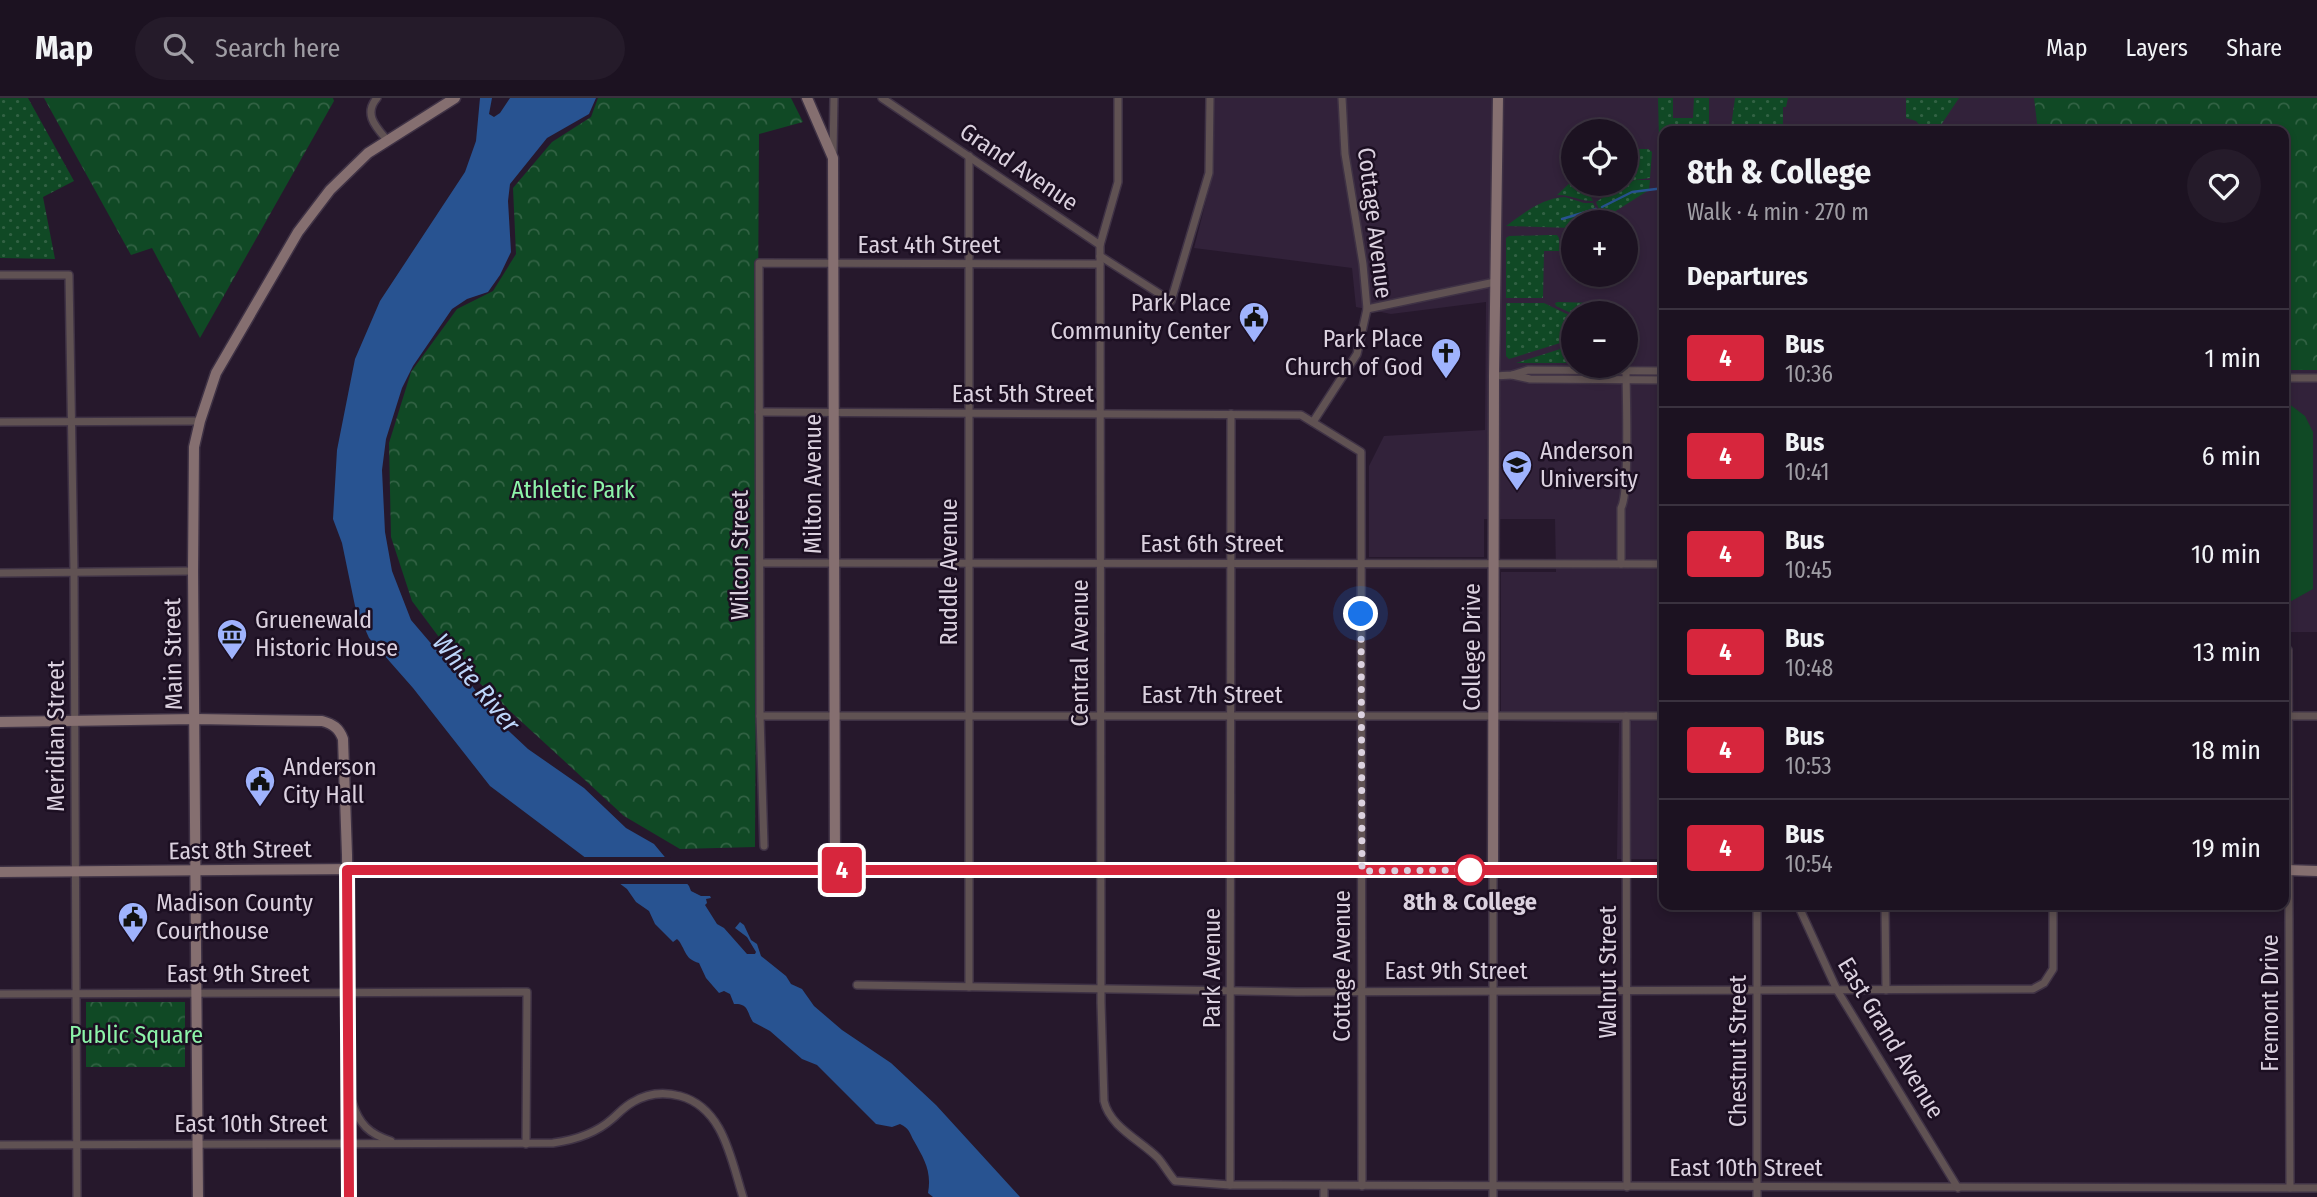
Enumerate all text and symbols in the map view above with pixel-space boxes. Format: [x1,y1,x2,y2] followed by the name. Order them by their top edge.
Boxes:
[135,17,625,80] search box
[35,28,93,68] text: Map
[159,29,197,67] icon: search
[215,33,340,64] text: Search here
[2046,34,2088,62] text: Map
[2126,34,2188,62] text: Layers
[2226,34,2282,62] text: Share
[955,117,1083,217] street label: Grand Avenue
[1561,119,1638,378] map controls
[1561,119,1638,196] button: locate
[1352,146,1398,300] street label: Cottage Avenue
[2187,149,2261,223] button: heart
[1687,152,1871,192] text: 8th & College
[1687,198,1869,226] text: Walk · 4 min · 270 m
[1561,210,1638,287] button: +
[857,231,1001,259] street label: East 4th Street
[1687,261,1808,292] text: Departures
[1050,289,1232,345] place label: Park Place Community Center
[1237,300,1271,344] public building icon: Park Place Community Center
[1561,301,1638,378] button: −
[1285,325,1423,381] place label: Park Place Church of God
[1785,329,1824,360] text: Bus
[1429,336,1463,380] church icon: Park Place Church of God
[2205,343,2261,374] text: 1 min
[1719,344,1732,372] text: 4
[1785,360,1833,388] text: 10:36
[952,380,1094,408] street label: East 5th Street
[799,414,827,554] street label: Milton Avenue
[1785,427,1824,458] text: Bus
[1540,437,1638,493] place label: Anderson University
[2202,441,2261,472] text: 6 min
[1719,442,1732,470] text: 4
[1500,448,1534,492] school or university icon: Anderson University
[1785,458,1830,486] text: 10:41
[511,476,636,504] park label: Athletic Park
[726,490,754,620] street label: Wilcon Street
[935,498,963,646] street label: Ruddle Avenue
[1785,525,1824,556] text: Bus
[1140,530,1284,558] street label: East 6th Street
[2191,539,2261,570] text: 10 min
[1719,540,1732,568] text: 4
[1785,556,1832,584] text: 10:45
[1066,579,1094,727] street label: Central Avenue
[1458,583,1486,711] street label: College Drive
[1343,596,1378,631] your location
[158,598,188,710] street label: Main Street
[255,606,398,662] place label: Gruenewald Historic House
[215,617,249,661] museum icon: Gruenewald Historic House
[1785,623,1824,654] text: Bus
[426,627,527,739] water label: White River
[2193,637,2261,668] text: 13 min
[1719,638,1732,666] text: 4
[1785,654,1833,682] text: 10:48
[42,660,70,812] street label: Meridian Street
[1141,681,1283,709] street label: East 7th Street
[1785,721,1824,752] text: Bus
[2192,735,2261,766] text: 18 min
[1719,736,1732,764] text: 4
[1785,752,1832,780] text: 10:53
[283,753,377,809] place label: Anderson City Hall
[243,764,277,808] public building icon: Anderson City Hall
[1785,819,1824,850] text: Bus
[2192,833,2261,864] text: 19 min
[1719,834,1732,862] text: 4
[168,835,312,865] street label: East 8th Street
[819,847,865,893] line badge: 4
[1785,850,1833,878] text: 10:54
[1455,855,1485,885] marker: 8th & College
[836,856,848,884] text: 4
[1403,888,1537,916] place label: 8th & College
[156,889,313,945] place label: Madison County Courthouse
[1328,890,1356,1042] street label: Cottage Avenue
[116,900,150,944] public building icon: Madison County Courthouse
[1594,905,1622,1038] street label: Walnut Street
[1198,908,1226,1028] street label: Park Avenue
[2256,934,2284,1072] street label: Fremont Drive
[1832,952,1950,1124] street label: East Grand Avenue
[1384,957,1528,985] street label: East 9th Street
[166,960,310,988] street label: East 9th Street
[1724,975,1752,1127] street label: Chestnut Street
[69,1021,203,1049] park label: Public Square
[174,1110,328,1138] street label: East 10th Street
[1669,1154,1823,1182] street label: East 10th Street

